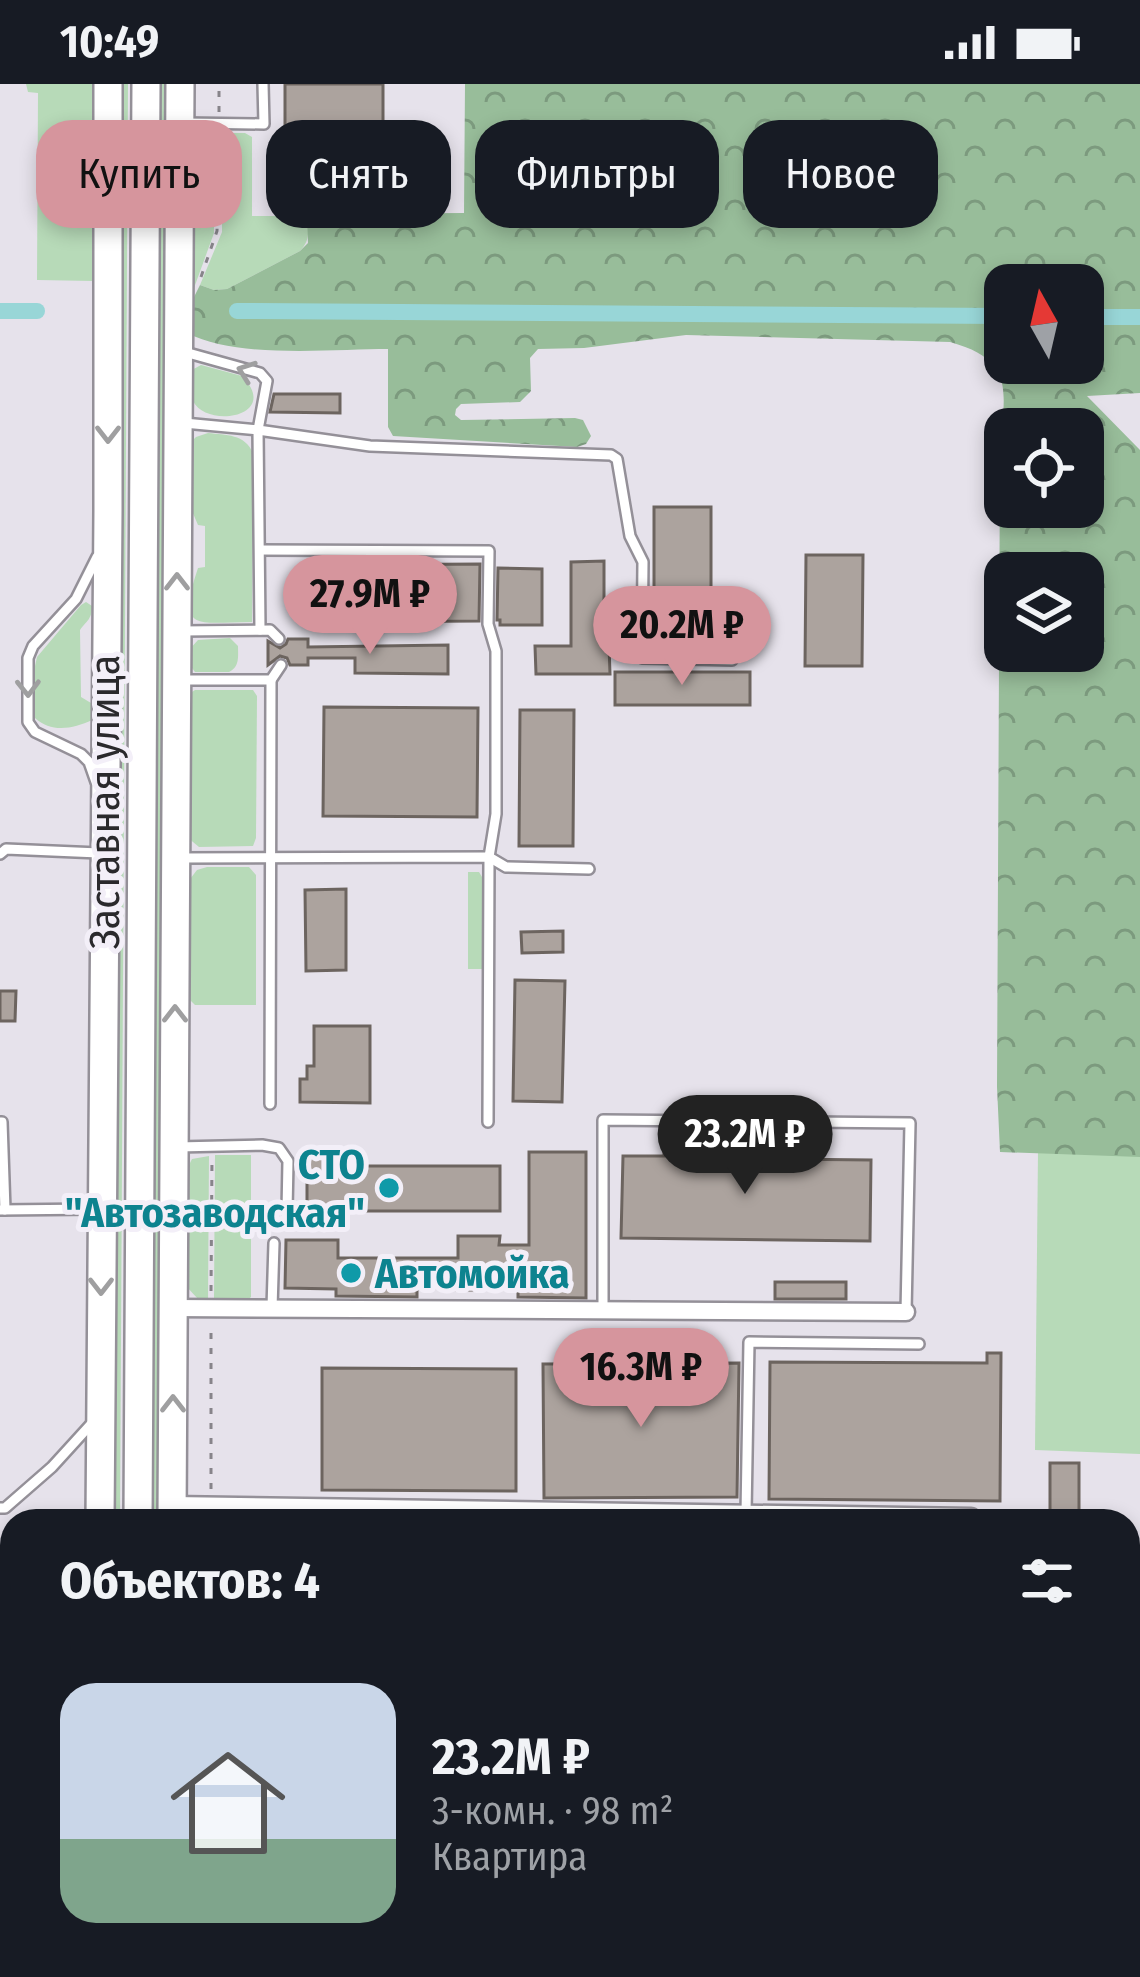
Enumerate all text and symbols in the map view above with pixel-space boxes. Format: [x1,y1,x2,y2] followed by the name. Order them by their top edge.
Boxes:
[60,15,159,69] text: 10:49
[36,120,242,228] chip: Купить
[266,120,451,228] chip: Снять
[475,120,719,228] chip: Фильтры
[743,120,938,228] chip: Новое
[984,264,1104,384] north arrow
[984,264,1104,672] map controls
[237,361,258,385] one-way arrow
[984,408,1104,528] button: locate
[95,426,121,444] one-way arrow
[984,552,1104,672] button: layers
[259,555,481,657] pin: 27.9M ₽
[310,571,430,617] text: 27.9M ₽
[164,572,190,590] one-way arrow
[571,586,793,688] pin: 20.2M ₽
[620,602,744,648] text: 20.2M ₽
[80,655,130,949] street label: Заставная улица
[15,680,41,698] one-way arrow
[162,1004,188,1022] one-way arrow
[634,1095,856,1197] pin: 23.2M ₽
[685,1111,805,1157] text: 23.2M ₽
[65,1140,365,1238] place label: СТО "Автозаводская"
[376,1175,402,1201] marker: СТО "Автозаводская"
[374,1249,570,1299] place label: Автомойка
[338,1260,364,1286] marker: Автомойка
[88,1278,114,1296] one-way arrow
[530,1328,752,1430] pin: 16.3M ₽
[580,1344,702,1390] text: 16.3M ₽
[159,1394,185,1413] one-way arrow
[1014,1548,1080,1614] icon: filters
[60,1550,320,1612] text: Объектов: 4
[432,1726,590,1788] text: 23.2M ₽
[156,1731,300,1875] icon: home
[432,1788,673,1834] text: 3-комн. · 98 m²
[432,1834,587,1880] text: Квартира

